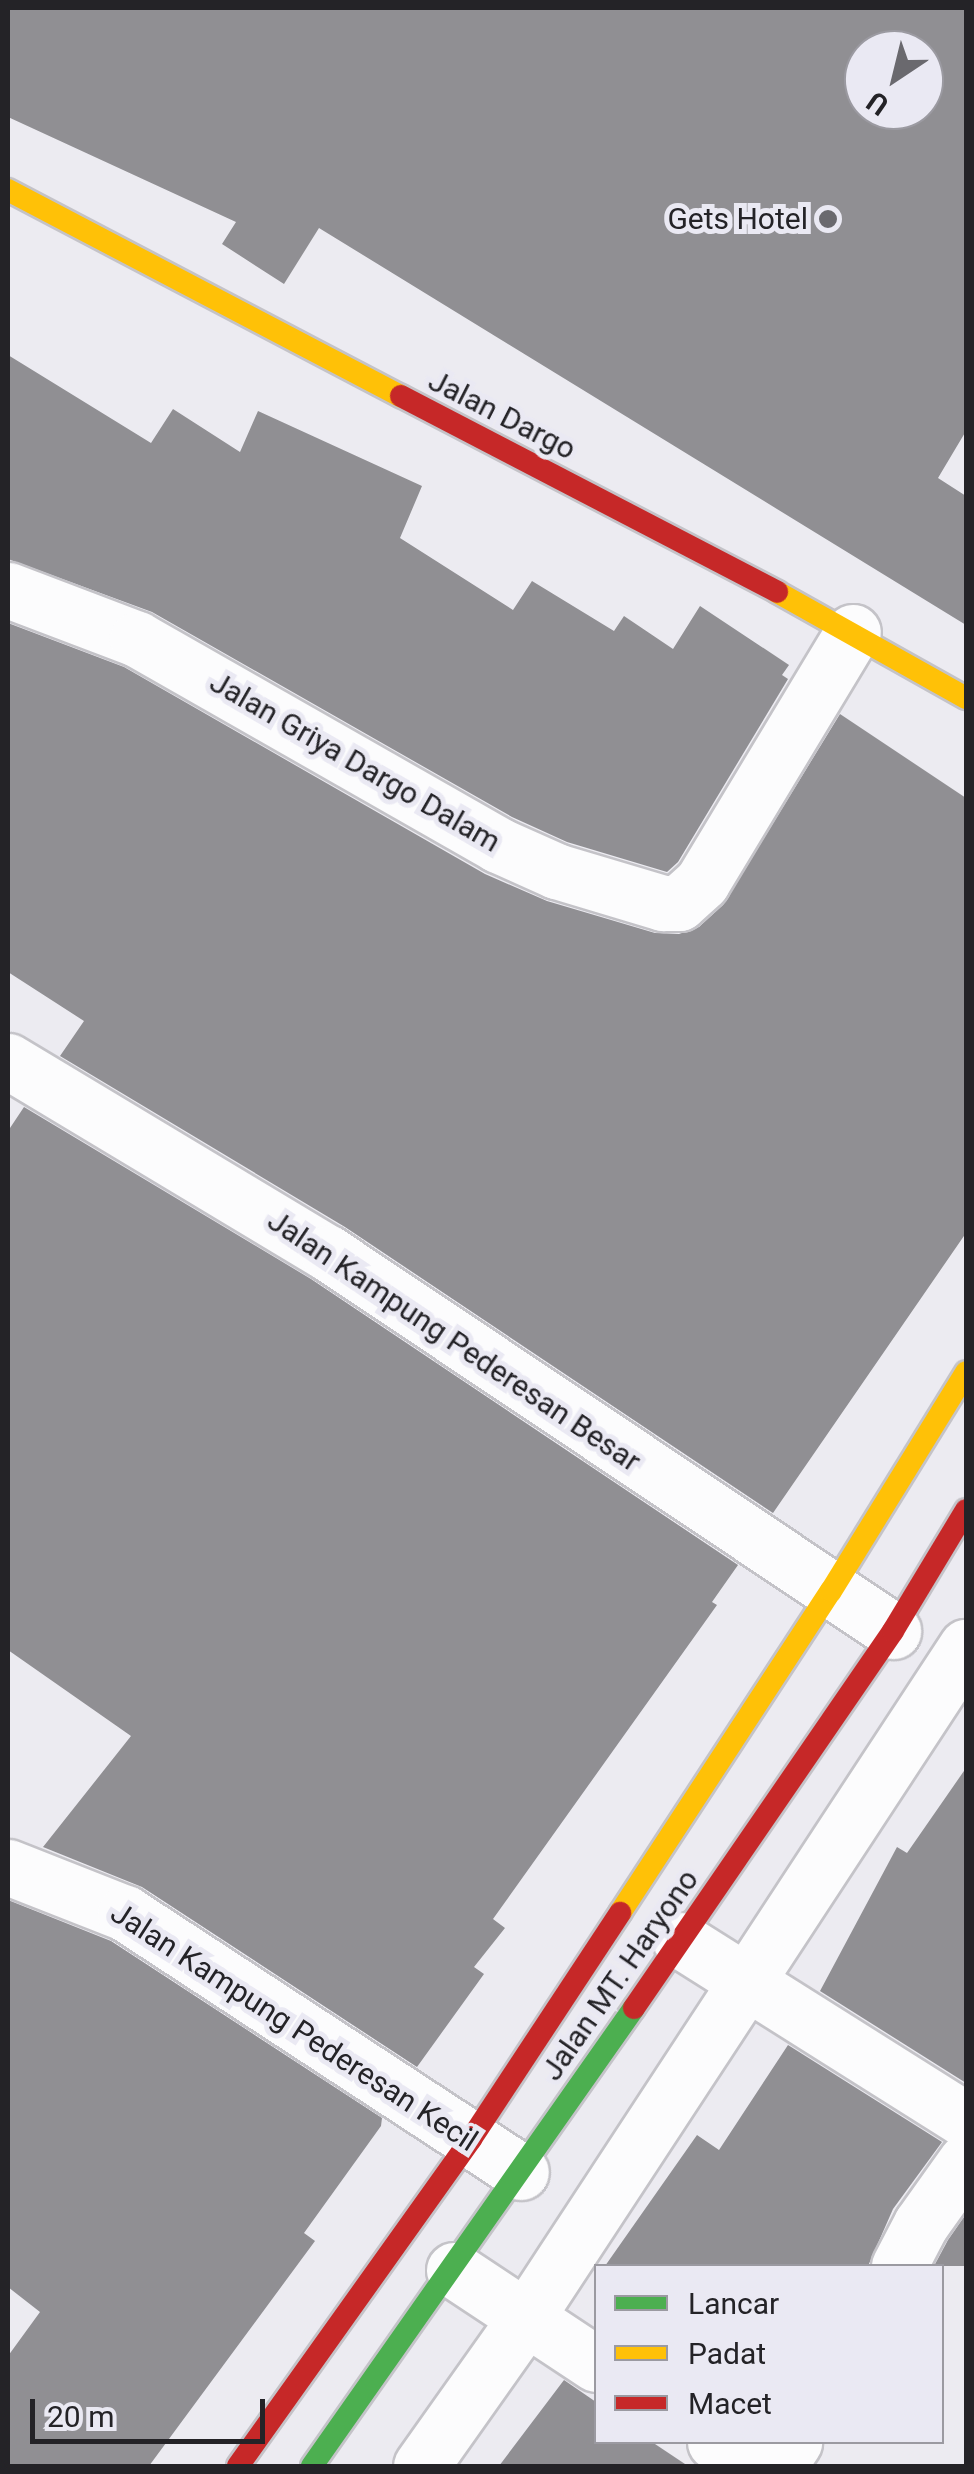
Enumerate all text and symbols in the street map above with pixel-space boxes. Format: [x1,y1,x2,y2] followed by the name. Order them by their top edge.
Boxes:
[844,30,944,130] north arrow
[861,85,895,122] text: U
[667,201,808,237] place label: Gets Hotel
[817,208,839,230] marker: Gets Hotel
[422,363,582,467] street label: Jalan Dargo
[203,664,507,860] street label: Jalan Griya Dargo Dalam
[261,1203,647,1479] street label: Jalan Kampung Pederesan Besar
[534,1863,706,2087] street label: Jalan MT. Haryono
[104,1895,484,2159] street label: Jalan Kampung Pederesan Kecil
[594,2264,944,2444] legend
[688,2286,779,2321] text: Lancar
[688,2336,766,2371] text: Padat
[35,2379,270,2441] scale bar
[688,2386,772,2421] text: Macet
[47,2399,114,2434] text: 20 m

